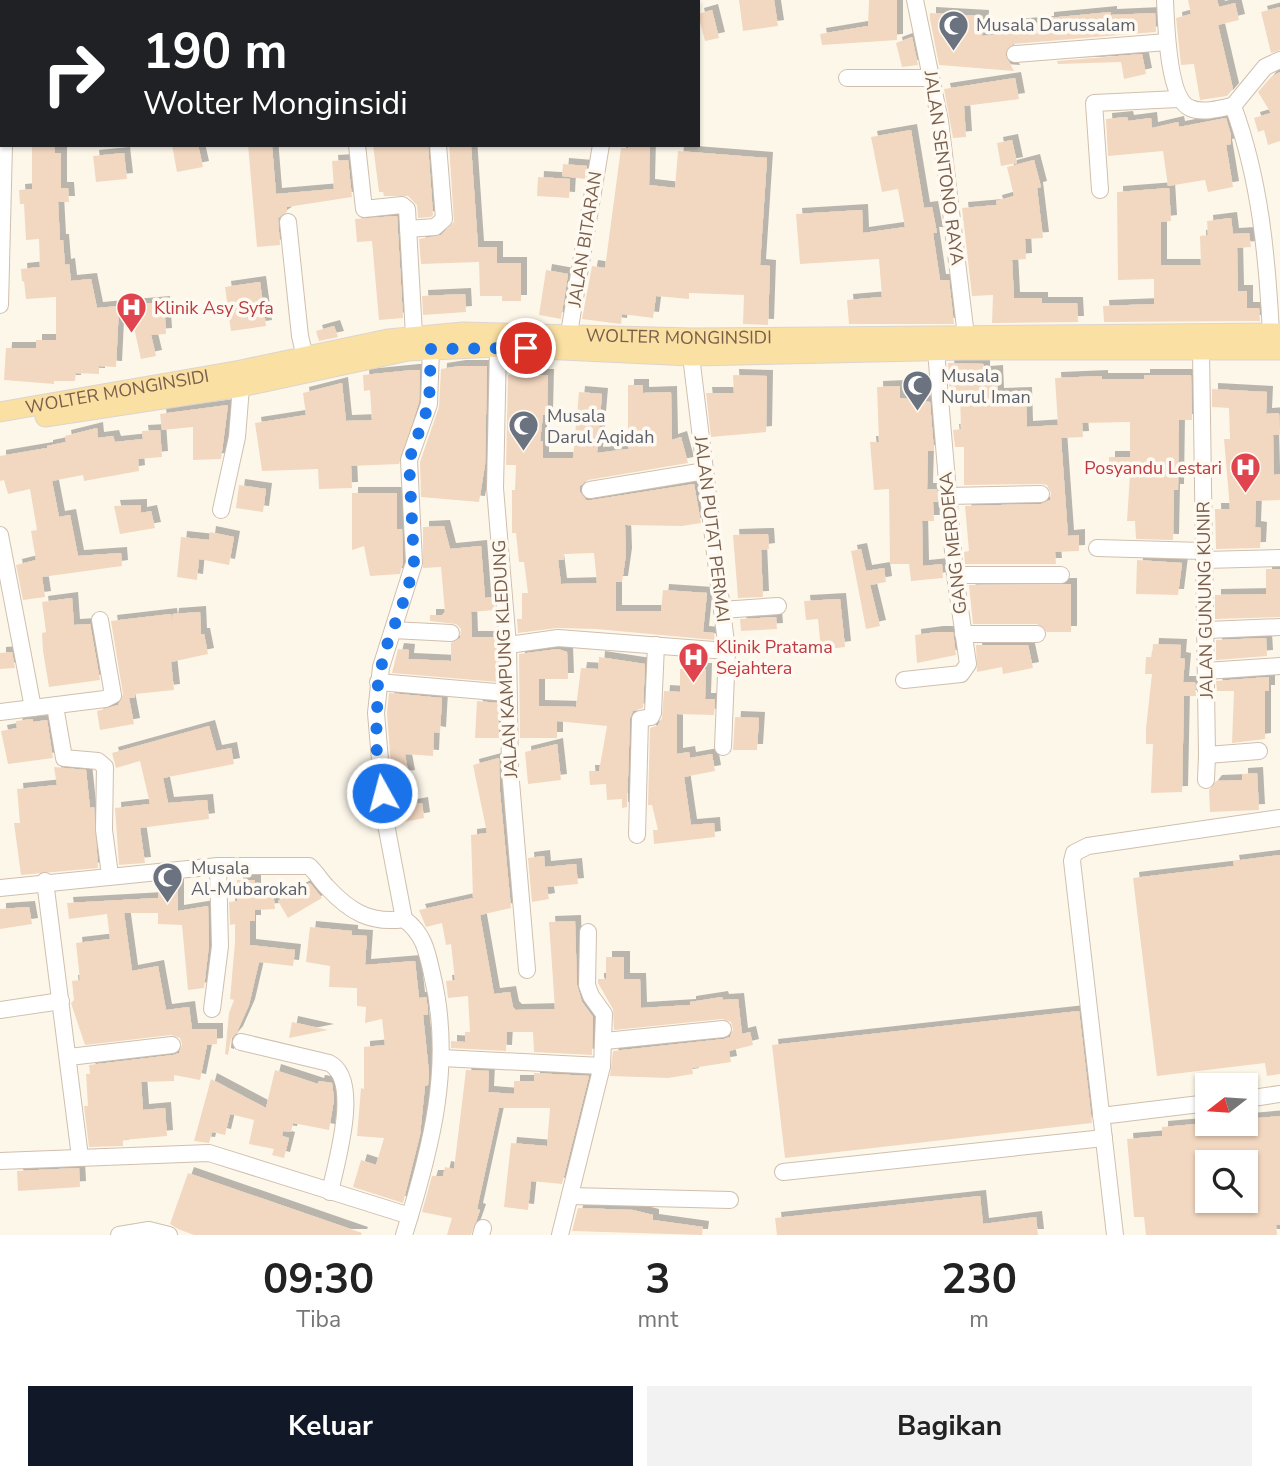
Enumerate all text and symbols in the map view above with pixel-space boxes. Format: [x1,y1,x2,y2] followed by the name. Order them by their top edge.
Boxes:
[936,8,970,52] mosque icon: Musala Darussalam
[976,13,1136,37] place label: Musala Darussalam
[143,18,287,85] text: 190 m
[28,28,119,119] icon: right
[918,68,970,267] street label: JALAN SENTONO RAYA
[143,82,408,125] text: Wolter Monginsidi
[562,169,608,310] street label: JALAN BITARAN
[114,291,148,335] hospital icon: Klinik Asy Syfa
[154,296,274,320] place label: Klinik Asy Syfa
[496,318,556,378] pin
[585,323,772,350] street label: WOLTER MONGINSIDI
[507,329,545,367] icon: arrive
[24,364,211,419] street label: WOLTER MONGINSIDI
[941,364,1031,409] place label: Musala Nurul Iman
[901,369,935,413] mosque icon: Musala Nurul Iman
[547,404,654,449] place label: Musala Darul Aqidah
[507,409,541,453] mosque icon: Musala Darul Aqidah
[689,433,735,624] street label: JALAN PUTAT PERMAI
[1228,451,1262,495] hospital icon: Posyandu Lestari
[1084,456,1222,480] place label: Posyandu Lestari
[934,471,972,615] street label: GANG MERDEKA
[1191,501,1219,700] street label: JALAN GUNUNG KUNIR
[487,539,523,780] street label: JALAN KAMPUNG KLEDUNG
[716,635,833,680] place label: Klinik Pratama Sejahtera
[676,640,710,684] hospital icon: Klinik Pratama Sejahtera
[345,756,419,830] position arrow
[191,856,307,901] place label: Musala Al-Mubarokah
[151,861,185,905] mosque icon: Musala Al-Mubarokah
[1195,1073,1258,1136] north arrow
[1195,1073,1258,1213] map controls
[1195,1150,1258,1213] button: search
[263,1251,374,1308] text: 09:30
[645,1251,670,1308] text: 3
[941,1251,1017,1308] text: 230
[296,1304,341,1335] text: Tiba
[637,1304,678,1335] text: mnt
[969,1304,989,1335] text: m
[28,1386,633,1466] button: Keluar
[647,1386,1252,1466] button: Bagikan

